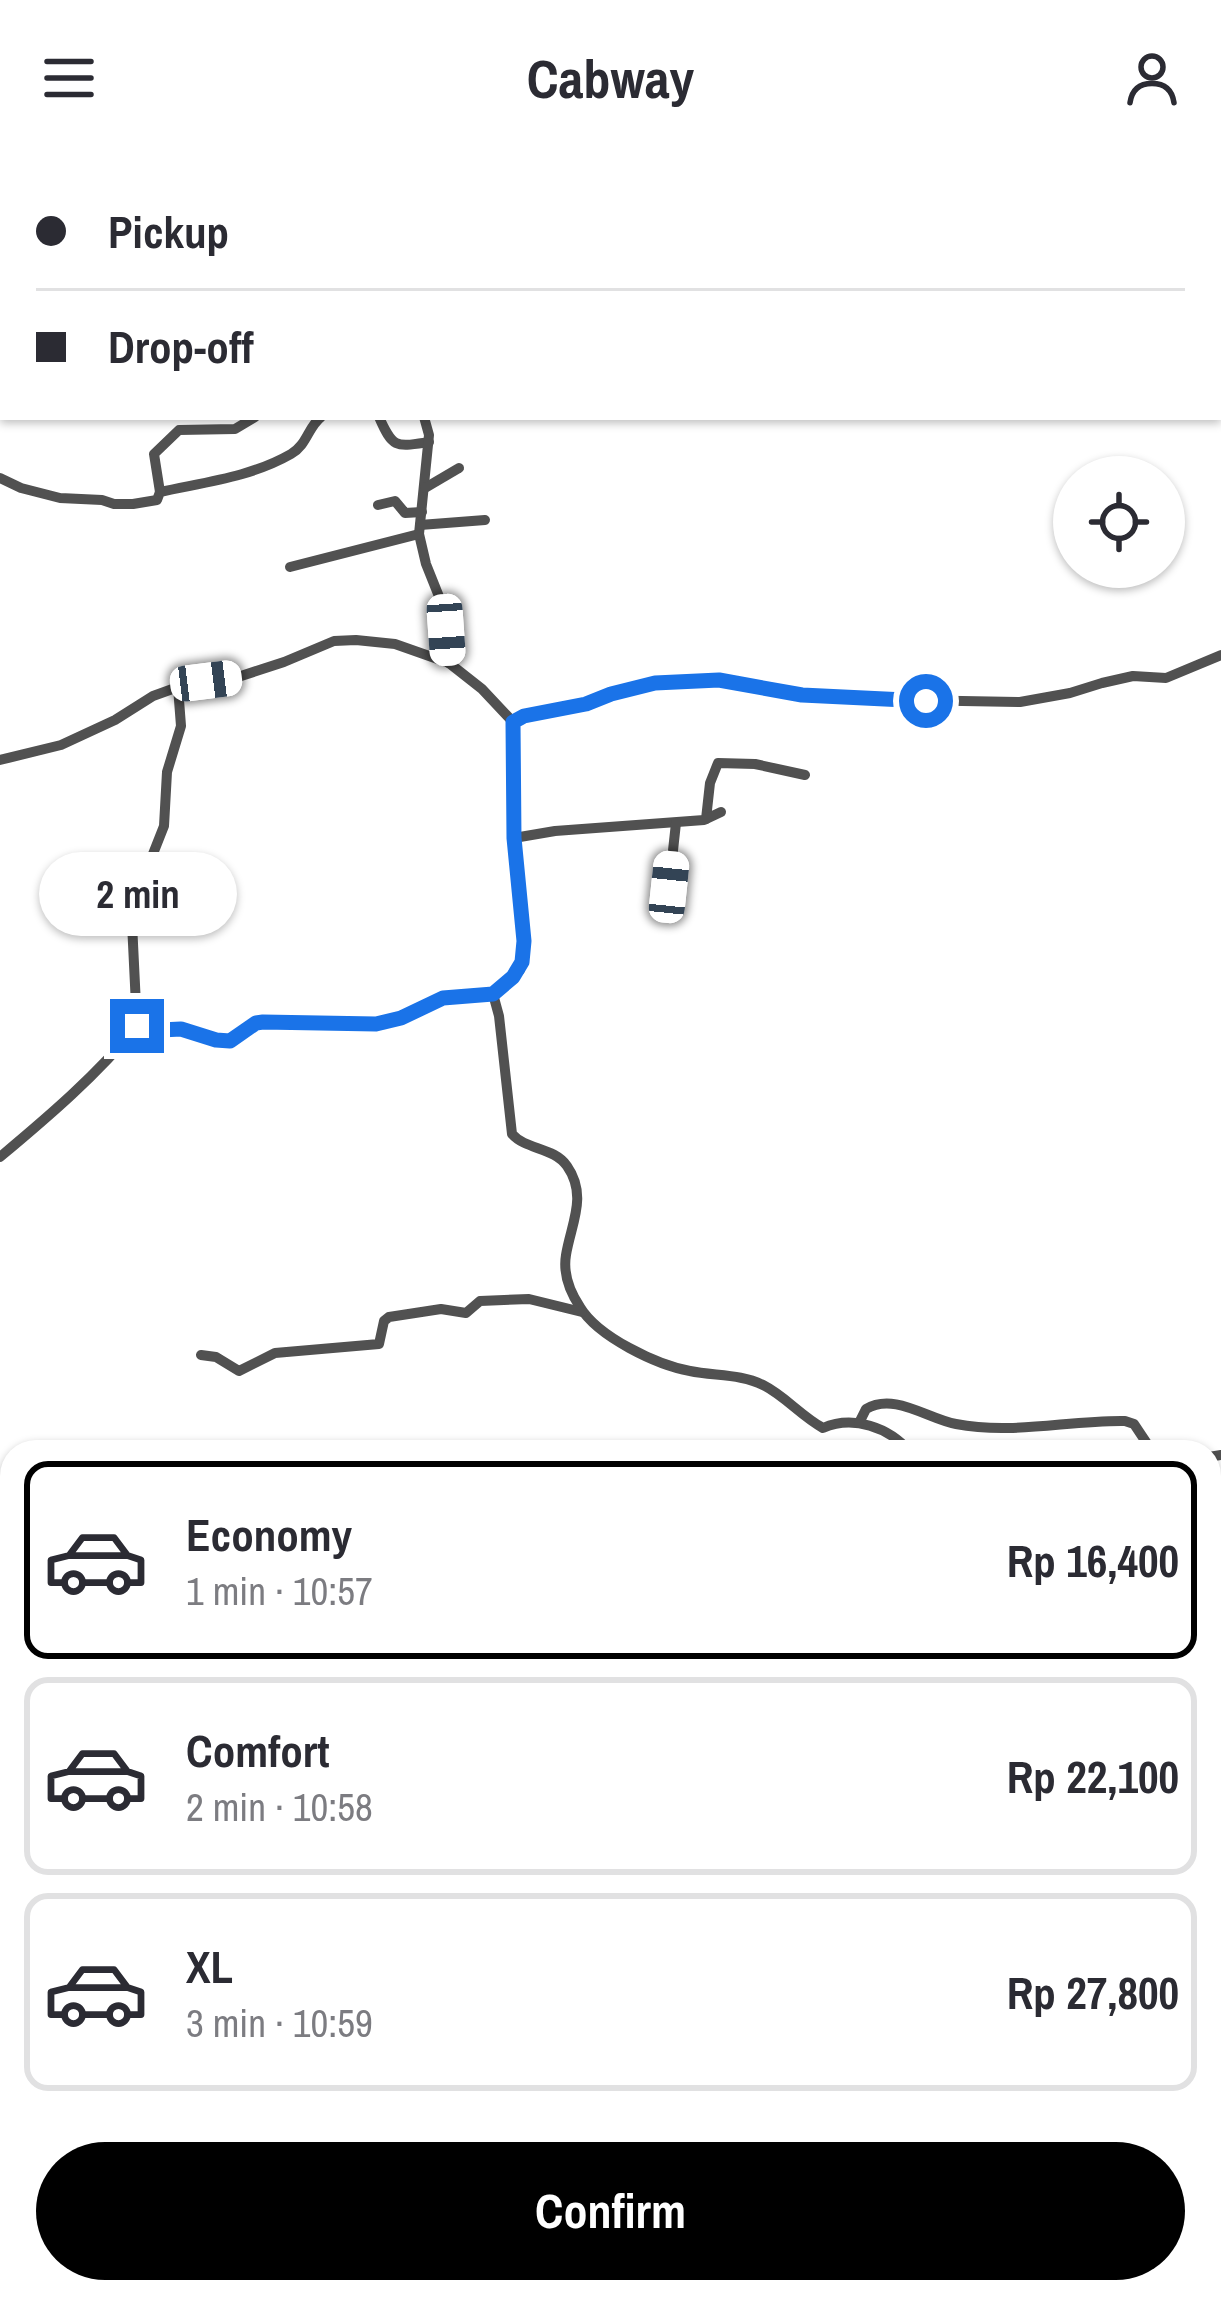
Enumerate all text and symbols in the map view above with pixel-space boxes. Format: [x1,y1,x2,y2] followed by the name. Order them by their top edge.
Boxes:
[527,42,694,115] text: Cabway
[36,45,102,111] icon: menu
[1119,45,1185,111] icon: person
[108,201,229,262] text: Pickup
[108,316,254,377] text: Drop-off
[1053,456,1185,588] map controls
[1053,456,1185,588] button: locate
[426,593,466,667] car
[168,659,244,703] car
[899,674,953,728] route start
[647,849,691,925] car
[38,852,236,936] callout: 2 min
[96,868,180,920] text: 2 min
[110,999,164,1053] route end
[186,1504,352,1565] text: Economy
[42,1506,150,1614] icon: car
[1007,1530,1179,1591] text: Rp 16,400
[186,1565,373,1617] text: 1 min · 10:57
[186,1720,329,1781] text: Comfort
[42,1722,150,1830] icon: car
[1007,1746,1179,1807] text: Rp 22,100
[186,1781,373,1833] text: 2 min · 10:58
[186,1936,233,1997] text: XL
[42,1938,150,2046] icon: car
[1007,1962,1179,2023] text: Rp 27,800
[186,1997,373,2049] text: 3 min · 10:59
[36,2142,1185,2280] button: Confirm

